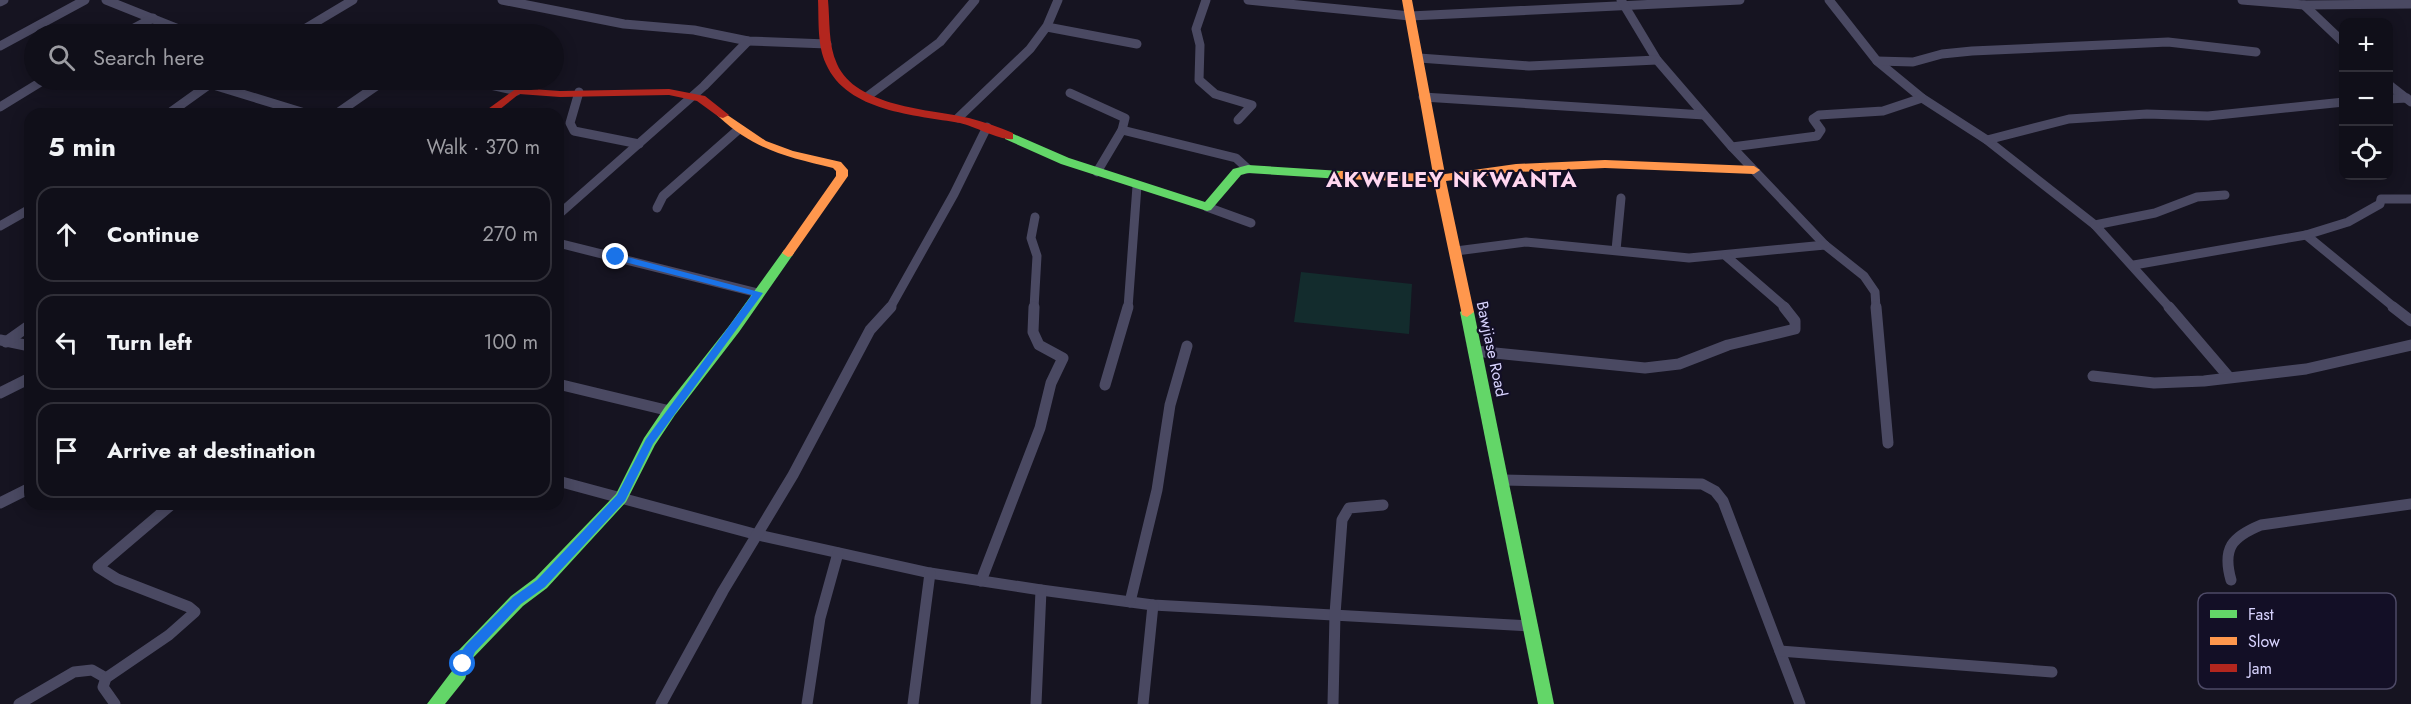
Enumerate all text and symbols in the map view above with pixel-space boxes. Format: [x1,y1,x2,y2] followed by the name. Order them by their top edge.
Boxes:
[2339,18,2393,180] map controls
[2339,18,2393,72] button: +
[24,24,564,90] search box
[45,41,78,74] icon: search
[93,41,204,73] text: Search here
[2339,72,2393,126] button: −
[2339,126,2393,180] button: locate
[48,128,116,166] text: 5 min
[426,133,540,162] text: Walk · 370 m
[1325,163,1578,195] district label: AKWELEY NKWANTA
[50,218,83,251] icon: ahead
[107,218,199,250] text: Continue
[483,220,538,249] text: 270 m
[602,243,628,269] route end
[1471,299,1513,399] street label: Bawjiase Road
[50,326,83,359] icon: left
[107,326,192,358] text: Turn left
[483,328,538,357] text: 100 m
[50,434,83,467] icon: arrive
[107,434,316,466] text: Arrive at destination
[2198,593,2396,689] legend
[2248,603,2274,626] text: Fast
[2248,630,2280,653] text: Slow
[449,650,475,676] route start
[2246,657,2272,680] text: Jam

